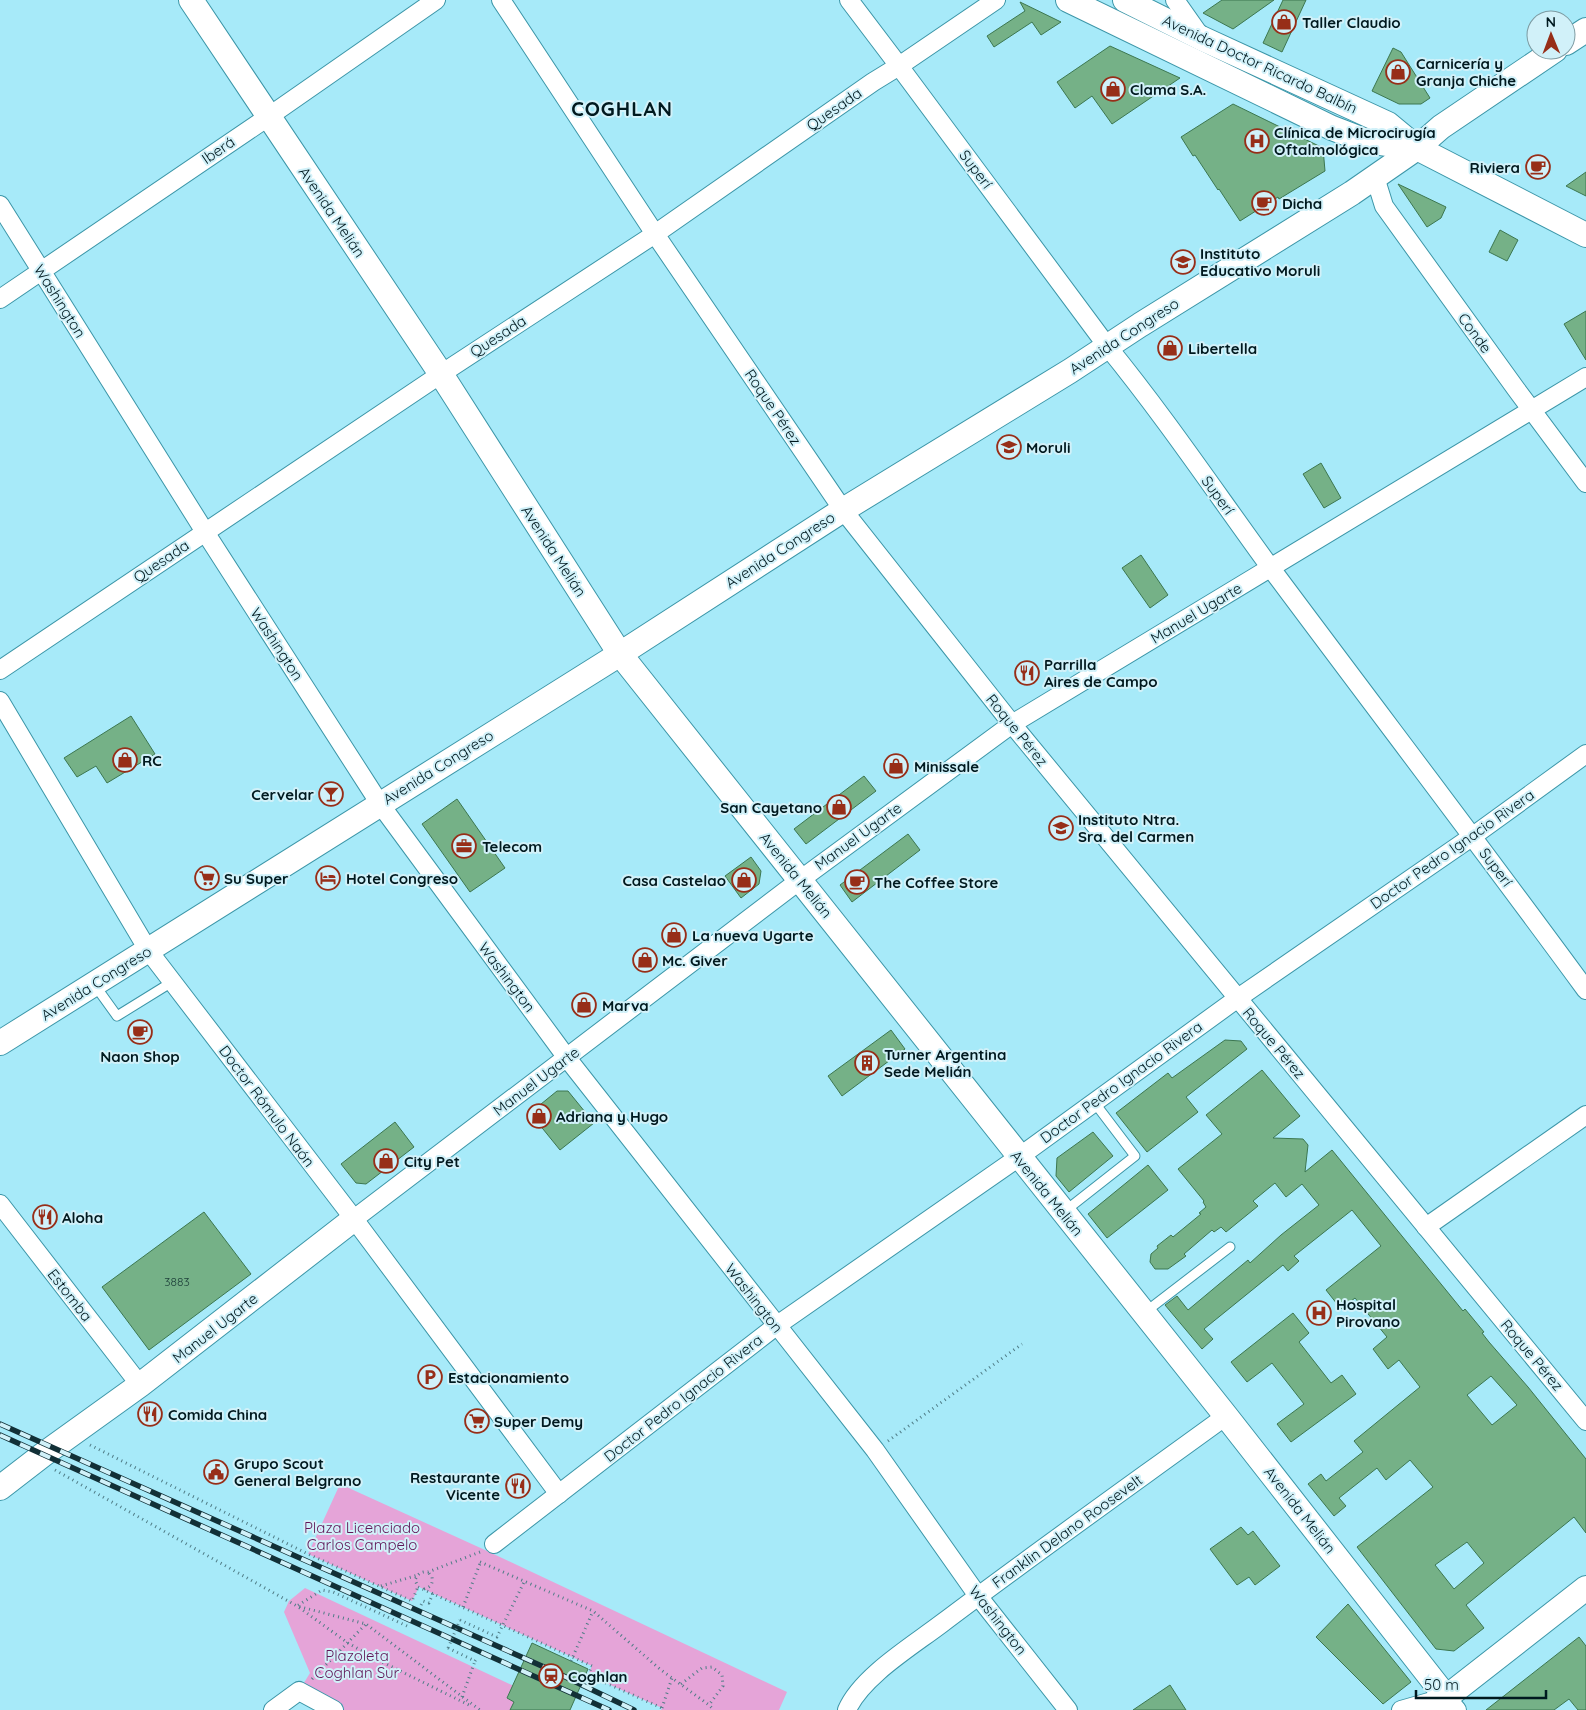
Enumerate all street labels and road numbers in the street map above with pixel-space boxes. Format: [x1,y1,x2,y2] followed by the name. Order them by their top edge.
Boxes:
[1160,10,1360,118] street label: Avenida Doctor Ricardo Balbín
[803,83,865,135] street label: Quesada
[198,132,238,168] street label: Iberá
[955,146,997,193] street label: Superí
[295,163,369,261] street label: Avenida Melián
[30,261,90,341] street label: Washington
[1066,294,1182,378] street label: Avenida Congreso
[1454,309,1496,357] street label: Conde
[466,311,530,361] street label: Quesada
[741,365,805,449] street label: Roque Pérez
[1198,472,1239,519] street label: Superí
[517,502,591,600] street label: Avenida Melián
[722,508,838,592] street label: Avenida Congreso
[130,535,192,587] street label: Quesada
[1147,578,1245,648] street label: Manuel Ugarte
[246,604,308,684] street label: Washington
[982,690,1052,770] street label: Roque Pérez
[379,725,497,809] street label: Avenida Congreso
[1366,785,1538,913] street label: Doctor Pedro Ignacio Rivera
[811,798,905,874] street label: Manuel Ugarte
[756,828,836,922] street label: Avenida Melián
[1475,844,1517,891] street label: Superí
[474,938,540,1016] street label: Washington
[37,941,155,1025] street label: Avenida Congreso
[1239,1003,1309,1083] street label: Roque Pérez
[1036,1017,1206,1147] street label: Doctor Pedro Ignacio Rivera
[215,1042,319,1170] street label: Doctor Rómulo Naón
[489,1042,583,1120] street label: Manuel Ugarte
[1007,1146,1087,1240] street label: Avenida Melián
[721,1259,787,1337] street label: Washington
[44,1265,96,1325] street label: Estomba
[169,1289,261,1367] street label: Manuel Ugarte
[1497,1315,1567,1395] street label: Roque Pérez
[600,1330,766,1466] street label: Doctor Pedro Ignacio Rivera
[1260,1463,1340,1557] street label: Avenida Melián
[988,1470,1146,1592] street label: Franklin Delano Roosevelt
[965,1581,1031,1659] street label: Washington

